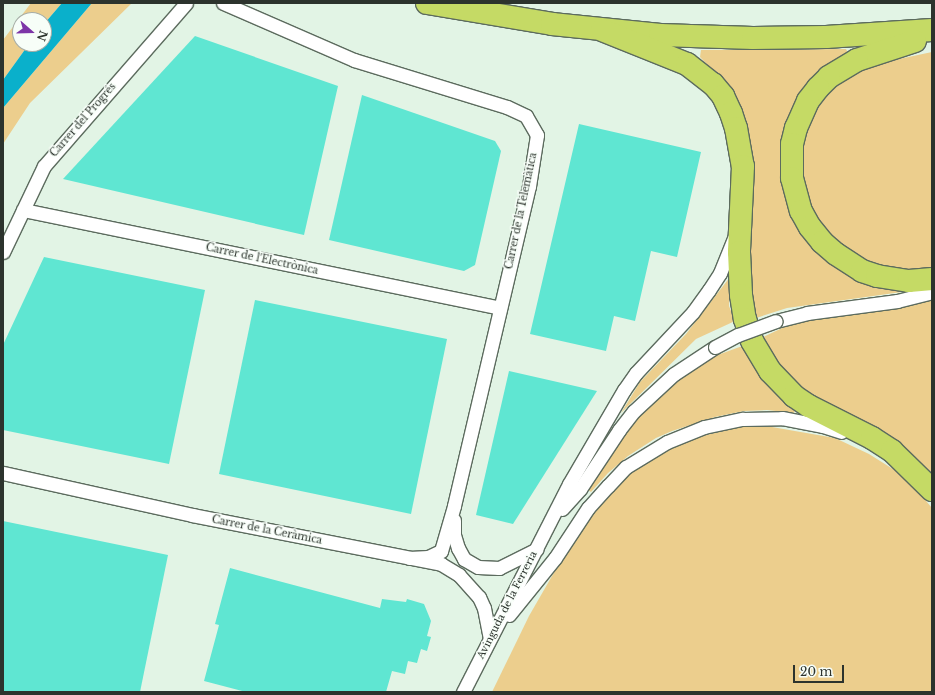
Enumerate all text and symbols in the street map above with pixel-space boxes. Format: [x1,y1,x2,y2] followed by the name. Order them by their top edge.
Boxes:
[12,12,52,52] north arrow
[34,29,51,43] text: N
[48,81,118,159] street label: Carrer del Progrés
[503,151,539,271] street label: Carrer de la Telemàtica
[205,241,319,277] street label: Carrer de l'Electrònica
[211,513,323,547] street label: Carrer de la Ceràmica
[475,549,539,661] street label: Avinguda de la Ferreria
[795,657,846,683] scale bar
[800,664,832,679] text: 20 m

